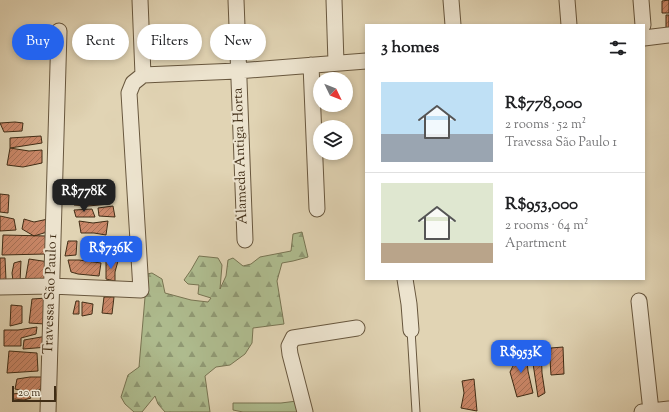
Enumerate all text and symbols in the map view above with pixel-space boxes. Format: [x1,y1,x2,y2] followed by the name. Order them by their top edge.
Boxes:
[12,24,64,60] chip: Buy
[72,24,129,60] chip: Rent
[137,24,202,60] chip: Filters
[210,24,266,60] chip: New
[381,36,439,60] text: 3 homes
[607,37,629,59] icon: filters
[313,72,353,112] north arrow
[313,72,353,160] map controls
[229,87,253,225] street label: Alameda Antiga Horta
[505,92,582,116] text: R$778,000
[413,98,461,146] icon: home
[505,116,586,134] text: 2 rooms · 52 m²
[313,120,353,160] button: layers
[505,134,617,152] text: Travessa São Paulo 1
[51,179,117,213] pin: R$778K
[61,183,107,201] text: R$778K
[505,193,578,217] text: R$953,000
[413,199,461,247] icon: home
[505,217,588,235] text: 2 rooms · 64 m²
[39,233,63,355] street label: Travessa São Paulo 1
[505,235,566,253] text: Apartment
[78,236,144,270] pin: R$736K
[89,240,133,258] text: R$736K
[488,340,554,374] pin: R$953K
[500,344,542,362] text: R$953K
[12,384,56,403] scale bar
[18,385,40,401] text: 20 m

